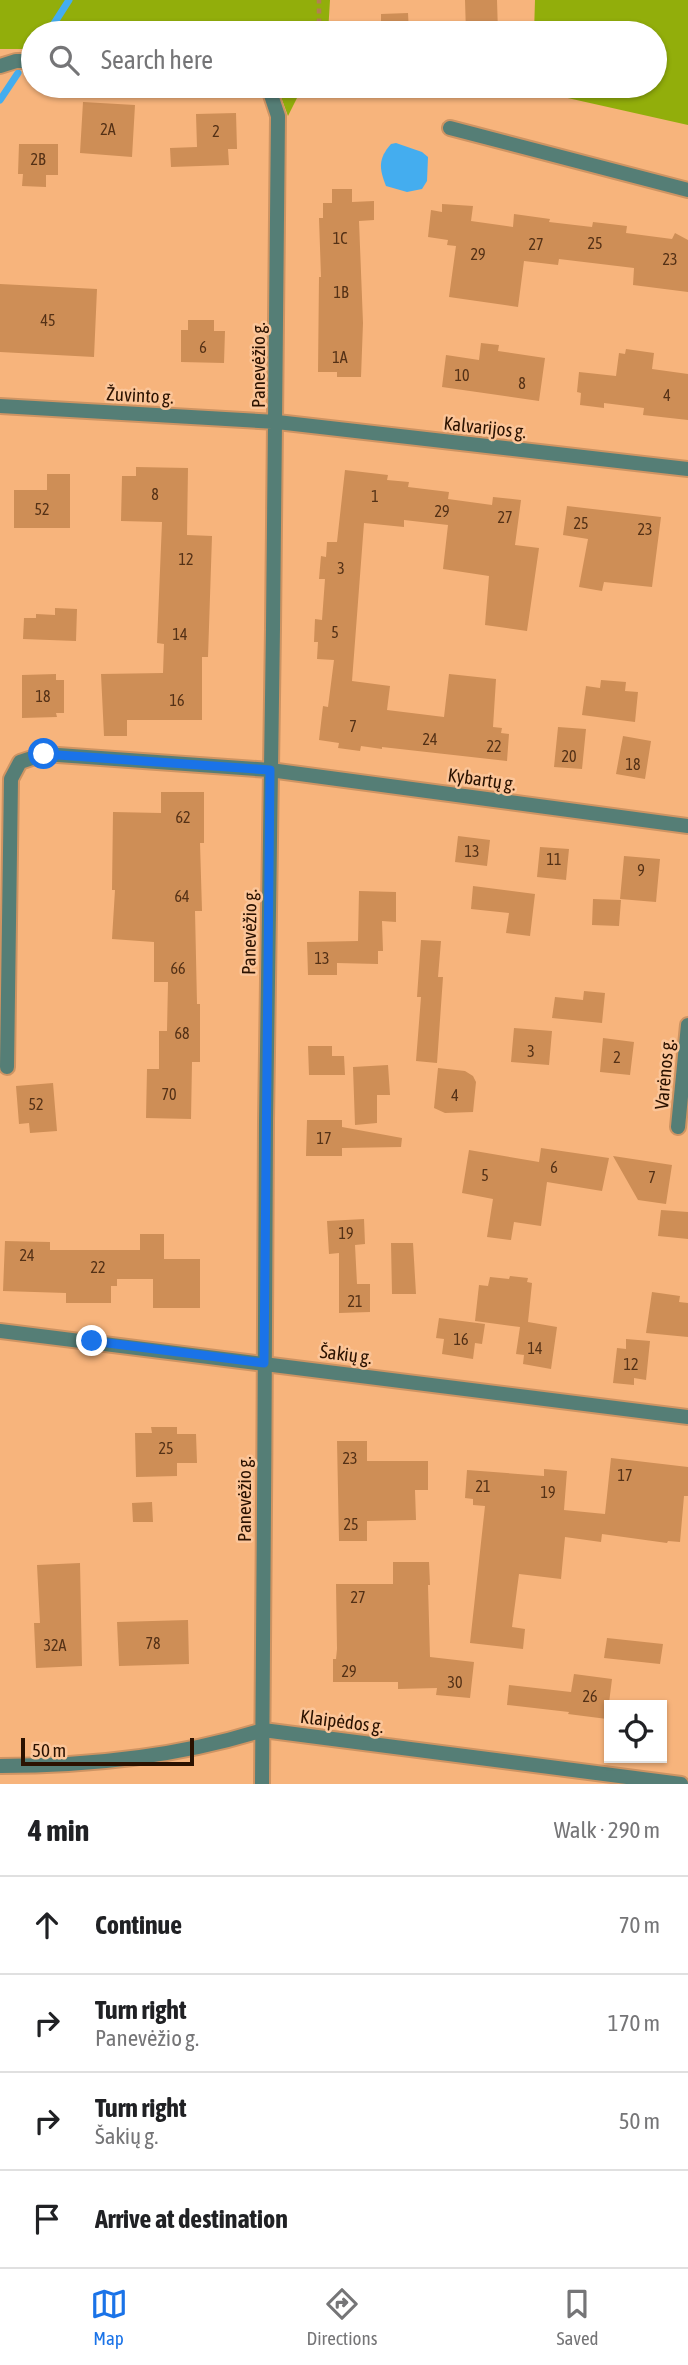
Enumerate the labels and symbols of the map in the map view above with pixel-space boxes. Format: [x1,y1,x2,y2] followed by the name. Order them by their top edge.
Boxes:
[100,120,116,138] house number: 2A
[212,122,220,140] house number: 2
[30,150,46,168] house number: 2B
[333,229,347,247] house number: 1C
[587,234,603,252] house number: 25
[528,235,544,253] house number: 27
[470,245,486,263] house number: 29
[662,250,678,268] house number: 23
[333,283,349,301] house number: 1B
[40,311,56,329] house number: 45
[247,322,269,408] street label: Panevėžio g.
[199,338,207,356] house number: 6
[332,348,348,366] house number: 1A
[454,366,470,384] house number: 10
[518,374,526,392] house number: 8
[106,382,174,408] street label: Žuvinto g.
[663,386,671,404] house number: 4
[442,412,528,442] street label: Kalvarijos g.
[151,485,159,503] house number: 8
[371,487,379,505] house number: 1
[34,500,50,518] house number: 52
[434,502,450,520] house number: 29
[497,508,513,526] house number: 27
[573,514,589,532] house number: 25
[637,520,653,538] house number: 23
[178,550,194,568] house number: 12
[337,559,345,577] house number: 3
[331,623,339,641] house number: 5
[172,625,188,643] house number: 14
[35,687,51,705] house number: 18
[169,691,185,709] house number: 16
[349,717,357,735] house number: 7
[422,730,438,748] house number: 24
[486,737,502,755] house number: 22
[28,738,59,769] route start
[561,747,577,765] house number: 20
[625,755,641,773] house number: 18
[446,763,518,795] street label: Kybartų g.
[175,808,191,826] house number: 62
[464,842,480,860] house number: 13
[546,850,562,868] house number: 11
[637,861,645,879] house number: 9
[174,887,190,905] house number: 64
[237,889,261,975] street label: Panevėžio g.
[314,949,330,967] house number: 13
[170,959,186,977] house number: 66
[174,1024,190,1042] house number: 68
[650,1038,678,1110] street label: Varėnos g.
[527,1042,535,1060] house number: 3
[613,1048,621,1066] house number: 2
[161,1085,177,1103] house number: 70
[451,1086,459,1104] house number: 4
[28,1095,44,1113] house number: 52
[316,1129,332,1147] house number: 17
[550,1158,558,1176] house number: 6
[481,1166,489,1184] house number: 5
[648,1168,656,1186] house number: 7
[338,1224,354,1242] house number: 19
[19,1246,35,1264] house number: 24
[90,1258,106,1276] house number: 22
[347,1292,363,1310] house number: 21
[76,1325,107,1356] route end
[453,1330,469,1348] house number: 16
[527,1339,543,1357] house number: 14
[319,1340,373,1368] street label: Šakių g.
[623,1355,639,1373] house number: 12
[158,1439,174,1457] house number: 25
[342,1449,358,1467] house number: 23
[233,1456,255,1542] street label: Panevėžio g.
[617,1466,633,1484] house number: 17
[475,1477,491,1495] house number: 21
[540,1483,556,1501] house number: 19
[343,1515,359,1533] house number: 25
[350,1588,366,1606] house number: 27
[145,1634,161,1652] house number: 78
[44,1636,67,1654] house number: 32A
[341,1662,357,1680] house number: 29
[447,1673,463,1691] house number: 30
[582,1687,598,1705] house number: 26
[299,1705,385,1737] street label: Klaipėdos g.
[21,1735,194,1767] scale bar

